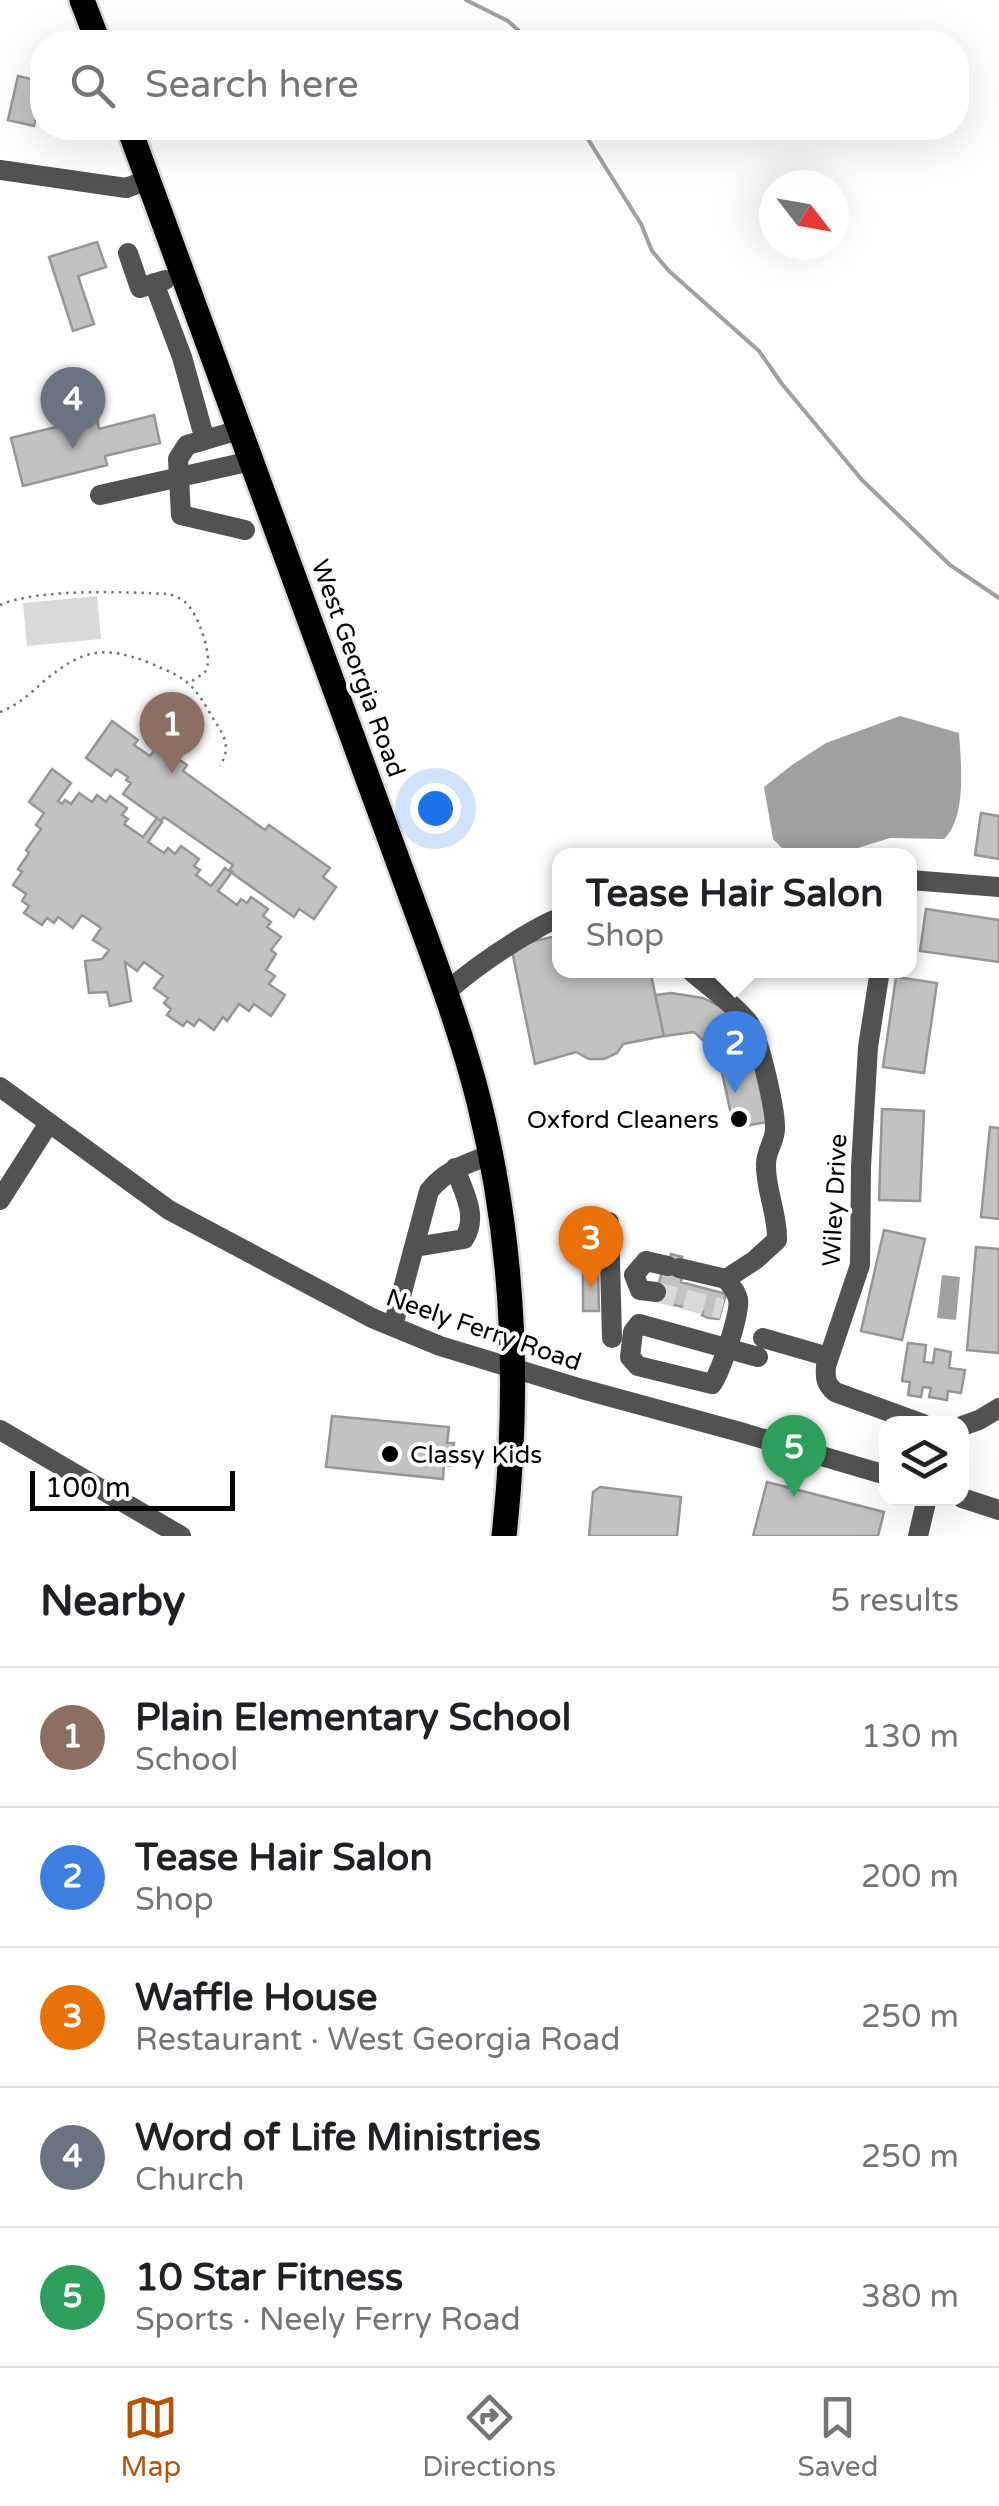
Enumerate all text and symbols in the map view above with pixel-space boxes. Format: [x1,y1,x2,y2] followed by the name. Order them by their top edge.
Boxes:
[30,30,969,140] search box
[65,58,120,113] icon: search
[145,62,359,108] text: Search here
[759,170,849,260] north arrow
[40,366,106,449] pin: 4
[305,556,411,781] street label: West Georgia Road
[140,692,204,774] pin: 1
[410,783,461,834] your location
[552,848,917,978] popup
[586,871,883,917] text: Tease Hair Salon
[586,917,664,955] text: Shop
[702,1010,768,1093] pin: 2
[527,1105,719,1135] place label: Oxford Cleaners
[728,1108,750,1130] marker: Oxford Cleaners
[817,1133,853,1267] street label: Wiley Drive
[558,1206,624,1288] pin: 3
[382,1282,585,1377] street label: Neely Ferry Road
[762,1414,826,1497] pin: 5
[879,1416,969,1506] map controls
[879,1416,969,1506] button: layers
[410,1440,542,1470] place label: Classy Kids
[379,1443,401,1465] marker: Classy Kids
[30,1466,235,1510] scale bar
[45,1471,131,1505] text: 100 m
[40,1576,185,1627] text: Nearby
[830,1582,959,1620] text: 5 results
[135,1695,571,1741] text: Plain Elementary School
[62,1718,83,1756] text: 1
[861,1718,959,1756] text: 130 m
[135,1741,238,1779] text: School
[135,1835,433,1881] text: Tease Hair Salon
[62,1858,83,1896] text: 2
[861,1858,959,1896] text: 200 m
[135,1881,214,1919] text: Shop
[135,1975,377,2021] text: Waffle House
[62,1998,83,2036] text: 3
[861,1998,959,2036] text: 250 m
[135,2021,620,2059] text: Restaurant · West Georgia Road
[135,2115,541,2161] text: Word of Life Ministries
[62,2138,83,2176] text: 4
[861,2138,959,2176] text: 250 m
[135,2161,244,2199] text: Church
[135,2255,403,2301] text: 10 Star Fitness
[62,2278,83,2316] text: 5
[861,2278,959,2316] text: 380 m
[135,2301,521,2339] text: Sports · Neely Ferry Road
[121,2390,181,2484] tab: Map
[422,2390,556,2484] tab: Directions
[797,2390,878,2484] tab: Saved

